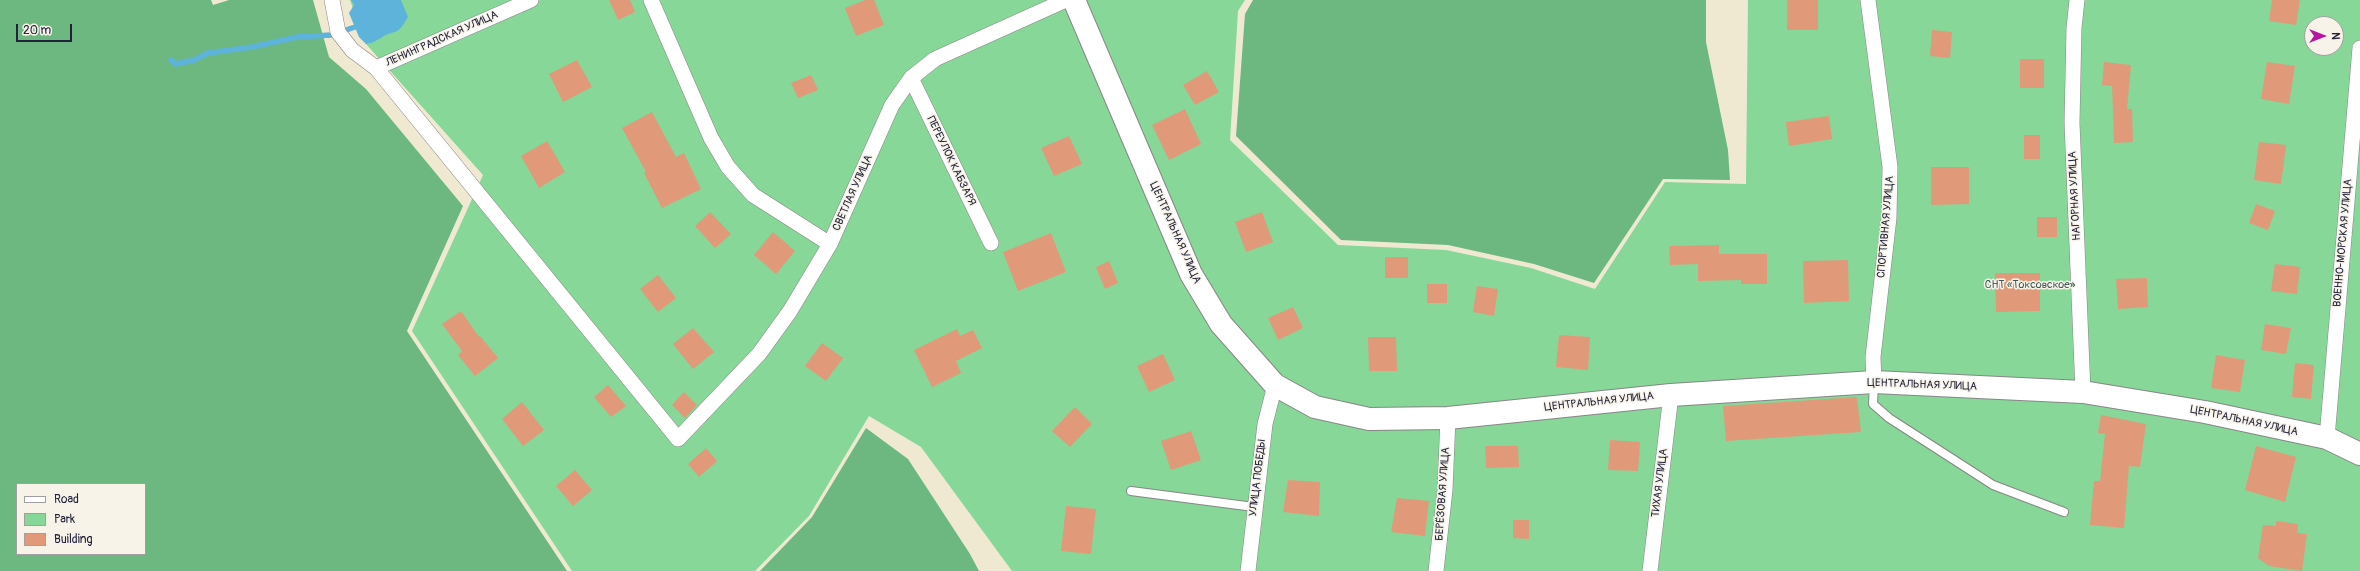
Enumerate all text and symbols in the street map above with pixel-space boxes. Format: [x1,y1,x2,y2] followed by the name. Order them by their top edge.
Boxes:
[384,8,500,70] street label: ЛЕНИНГРАДСКАЯ УЛИЦА
[18,16,74,42] scale bar
[2304,16,2344,56] north arrow
[23,23,51,38] text: 20 m
[2329,32,2342,40] text: N
[924,114,978,208] street label: ПЕРЕУЛОК КАБЗАРЯ
[2066,151,2084,241] street label: НАГОРНАЯ УЛИЦА
[830,153,876,233] street label: СВЕТЛАЯ УЛИЦА
[1875,175,1897,279] street label: СПОРТИВНАЯ УЛИЦА
[2331,178,2355,308] street label: ВОЕННО-МОРСКАЯ УЛИЦА
[1147,180,1203,286] street label: ЦЕНТРАЛЬНАЯ УЛИЦА
[1985,278,2075,292] park label: СНТ «Токсовское»
[1867,376,1977,394] street label: ЦЕНТРАЛЬНАЯ УЛИЦА
[1544,390,1654,414] street label: ЦЕНТРАЛЬНАЯ УЛИЦА
[2189,403,2299,439] street label: ЦЕНТРАЛЬНАЯ УЛИЦА
[1247,439,1269,517] street label: УЛИЦА ПОБЕДЫ
[1433,447,1453,541] street label: БЕРЁЗОВАЯ УЛИЦА
[1649,448,1671,518] street label: ТИХАЯ УЛИЦА
[16,483,146,555] legend
[54,492,79,507] text: Road
[54,512,75,527] text: Park
[54,532,93,547] text: Building

